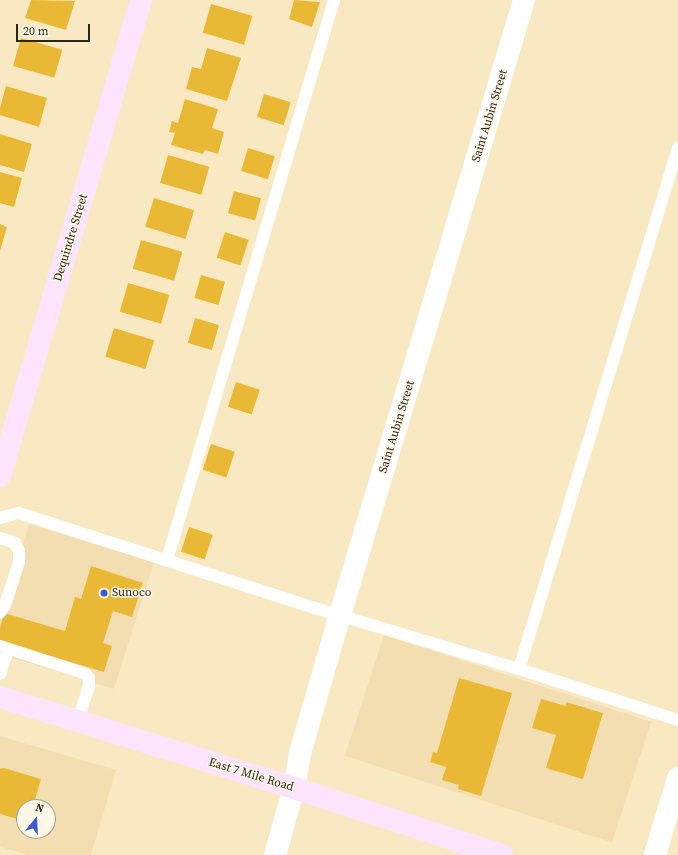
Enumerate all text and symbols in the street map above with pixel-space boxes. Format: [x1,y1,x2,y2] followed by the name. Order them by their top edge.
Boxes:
[18,16,92,42] scale bar
[23,23,49,39] text: 20 m
[469,68,511,164] street label: Saint Aubin Street
[51,192,91,284] street label: Dequindre Street
[376,379,418,475] street label: Saint Aubin Street
[112,586,151,600] place label: Sunoco
[99,588,109,598] marker: Sunoco
[207,755,295,795] street label: East 7 Mile Road
[16,799,56,839] north arrow
[33,800,46,816] text: N

